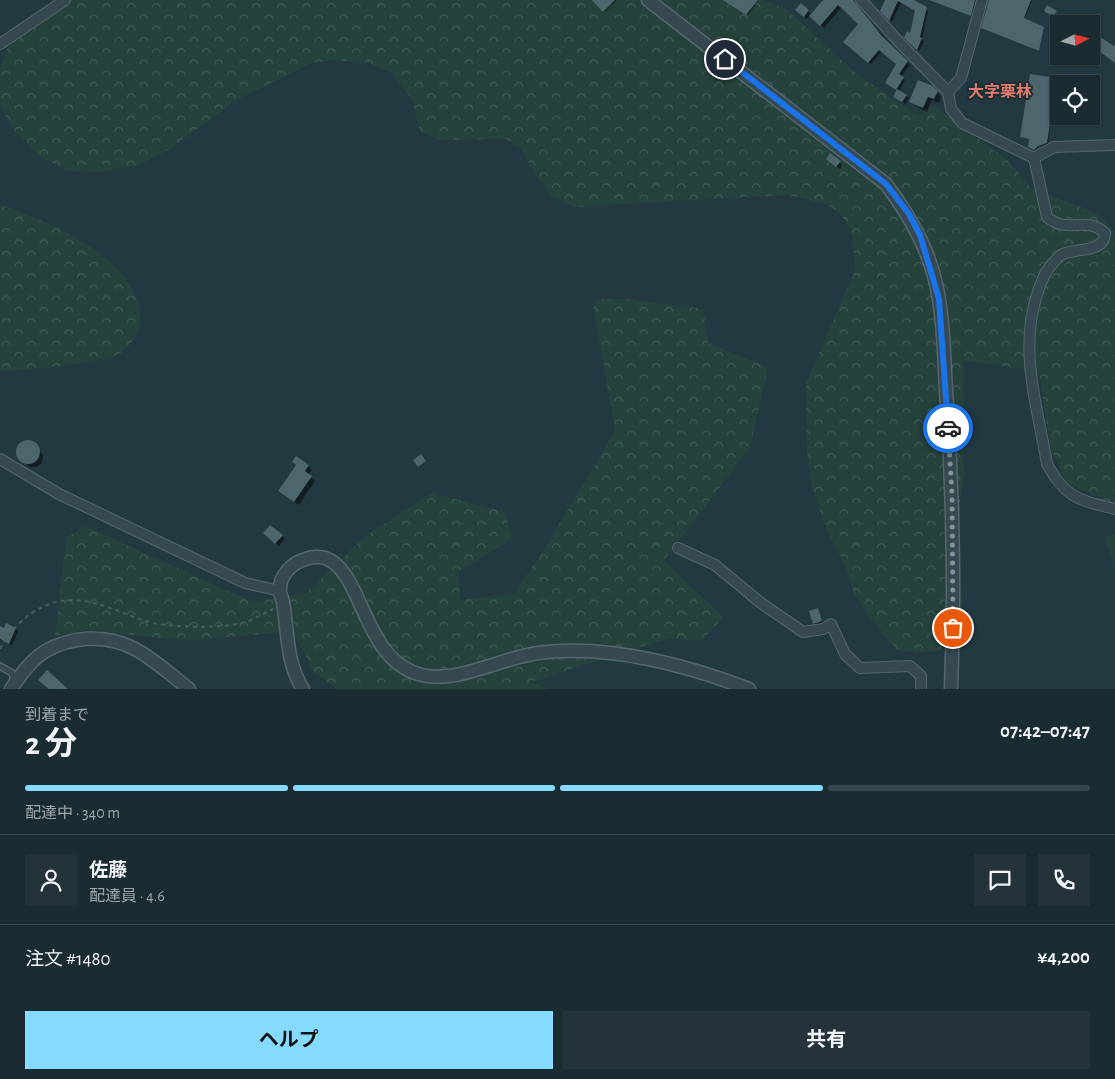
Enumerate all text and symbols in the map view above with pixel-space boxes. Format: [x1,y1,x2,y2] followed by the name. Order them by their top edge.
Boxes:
[1050,15,1100,65] north arrow
[1050,15,1100,125] map controls
[704,38,746,80] pin
[711,45,739,73] icon: home
[1050,75,1100,125] button: locate
[968,83,1032,100] district label: 大字栗林
[923,403,973,453] courier
[934,414,962,442] icon: car
[932,607,974,649] pin
[939,614,967,642] icon: bag
[25,707,89,723] text: 到着まで
[1000,722,1090,741] text: 07:42–07:47
[25,728,77,760] text: 2 分
[25,805,120,821] text: 配達中 · 340 m
[25,854,77,906] button: person
[974,854,1026,906] button: chat
[1038,854,1090,906] button: phone
[89,861,127,880] text: 佐藤
[89,888,165,904] text: 配達員 · 4.6
[1037,948,1090,967] text: ¥4,200
[25,950,111,969] text: 注文 #1480
[25,1011,553,1069] button: ヘルプ
[563,1011,1090,1069] button: 共有

